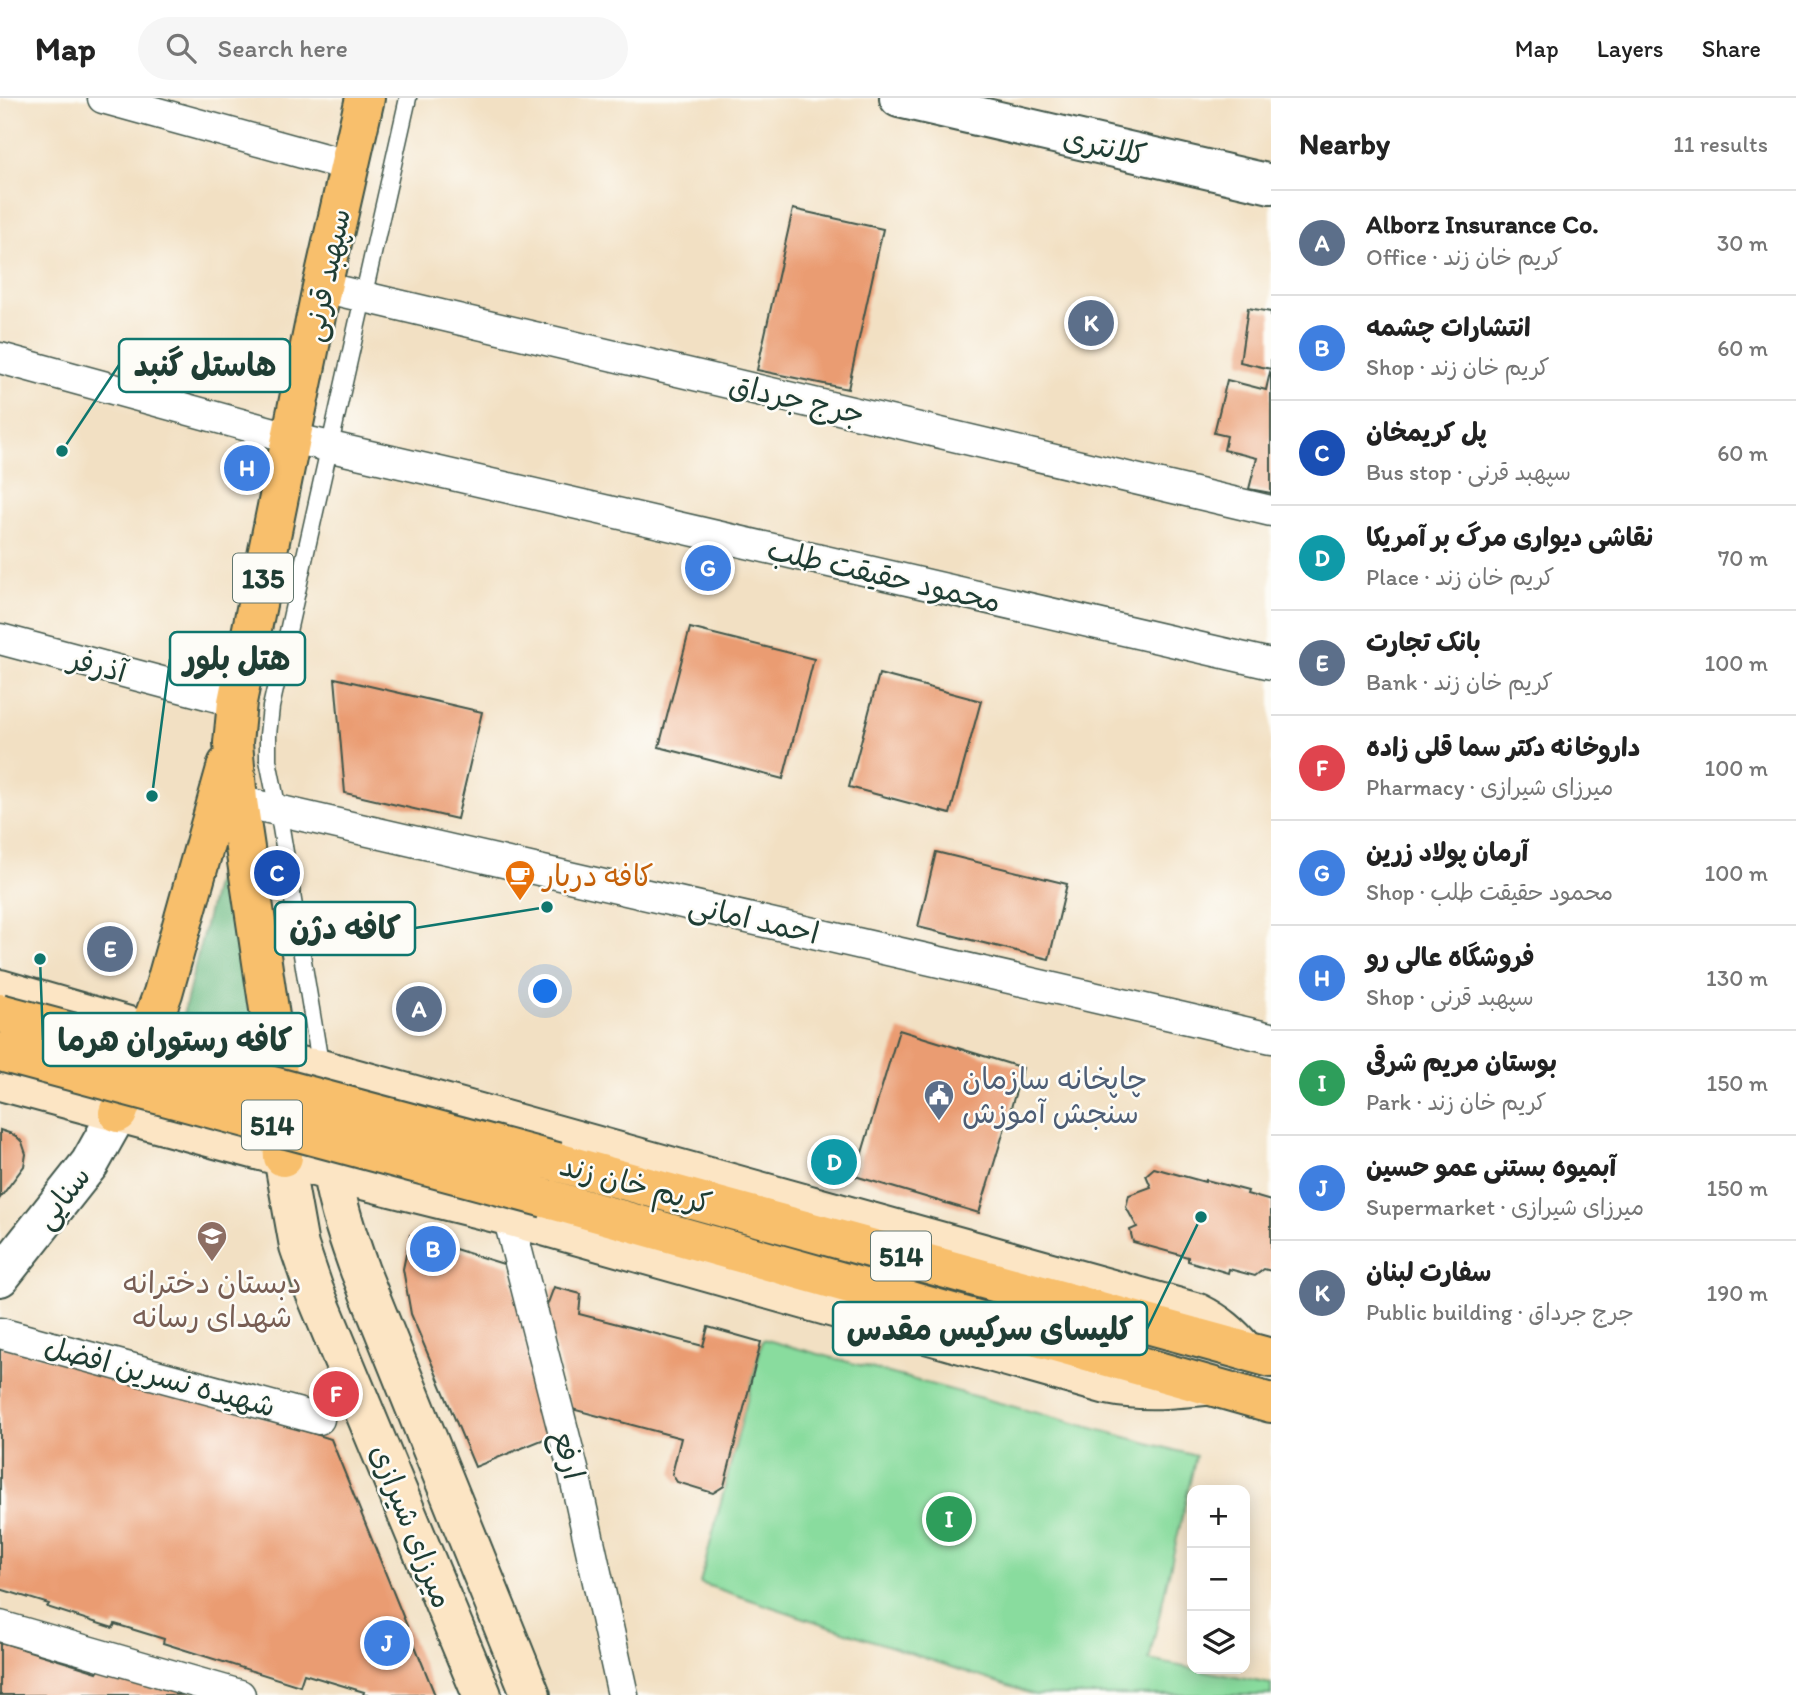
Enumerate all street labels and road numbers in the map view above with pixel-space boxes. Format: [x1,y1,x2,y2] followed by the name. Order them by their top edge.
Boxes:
[1060,118,1150,174] street label: کلانتری
[294,205,359,345] street label: سپهبد قرنی
[725,365,868,434] street label: جرج جرداق
[764,530,1004,620] street label: محمود حقیقت طلب
[233,554,293,602] road number: 135
[62,639,132,691] street label: آذرفر
[685,886,823,953] street label: احمد امانی
[242,1100,302,1150] road number: 514
[555,1146,716,1226] street label: کریم خان زند
[26,1158,99,1237] street label: سنایی
[871,1232,931,1280] road number: 514
[40,1327,280,1425] street label: شهیده نسرین افضل
[542,1427,593,1484] street label: ارفع
[362,1439,462,1613] street label: میرزای شیرازی

